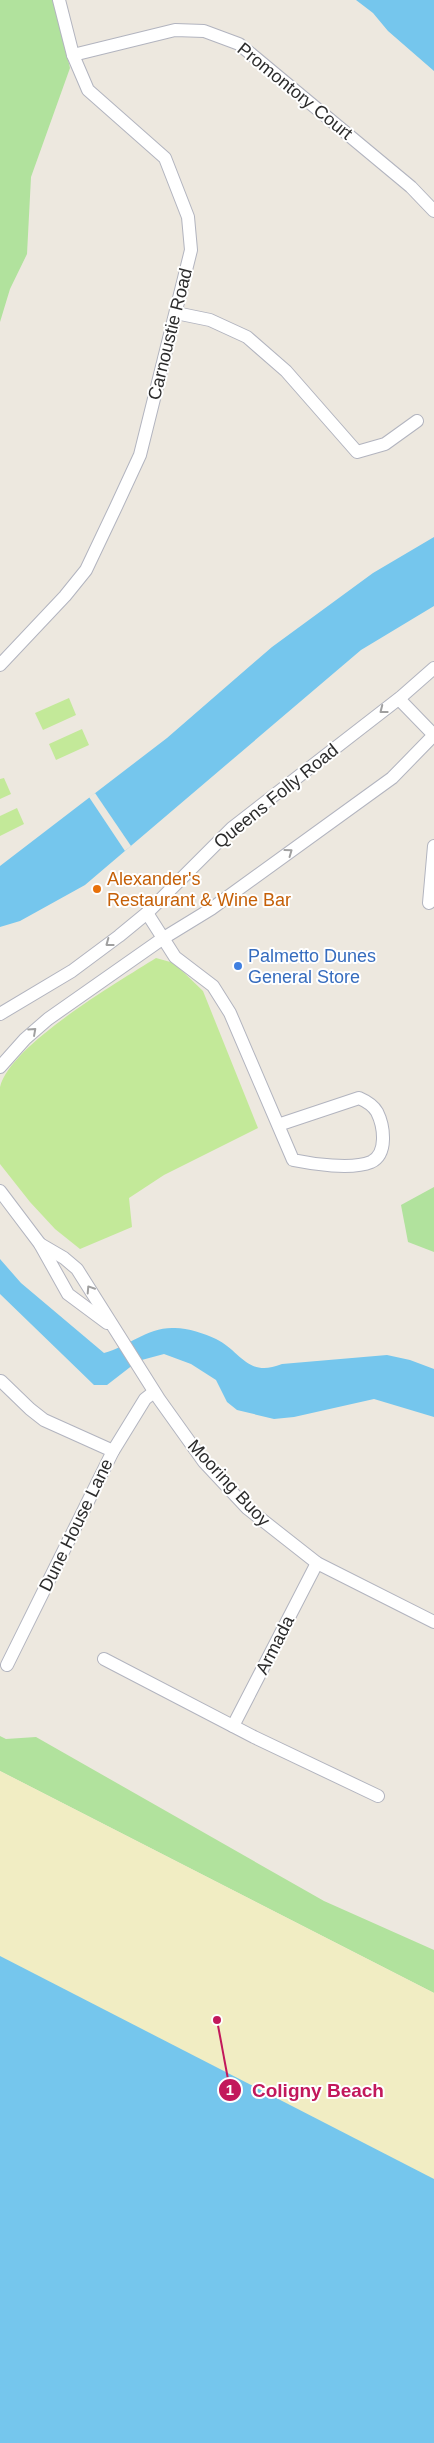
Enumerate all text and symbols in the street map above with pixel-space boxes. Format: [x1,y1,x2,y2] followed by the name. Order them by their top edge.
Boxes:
[234,39,356,143] street label: Promontory Court
[144,266,196,402] street label: Carnoustie Road
[380,705,389,714] one-way arrow
[210,740,342,852] street label: Queens Folly Road
[284,849,293,859] one-way arrow
[107,869,291,910] place label: Alexander's Restaurant & Wine Bar
[91,883,103,895] marker: Alexander's Restaurant & Wine Bar
[106,938,115,946] one-way arrow
[248,946,376,987] place label: Palmetto Dunes General Store
[232,960,244,972] marker: Palmetto Dunes General Store
[28,1028,37,1037] one-way arrow
[87,1285,97,1294] one-way arrow
[184,1436,274,1530] street label: Mooring Buoy
[35,1455,117,1595] street label: Dune House Lane
[252,1612,299,1678] street label: Armada
[217,2073,394,2107] callout: Coligny Beach
[252,2080,384,2101] text: Coligny Beach
[226,2081,234,2098] text: 1

